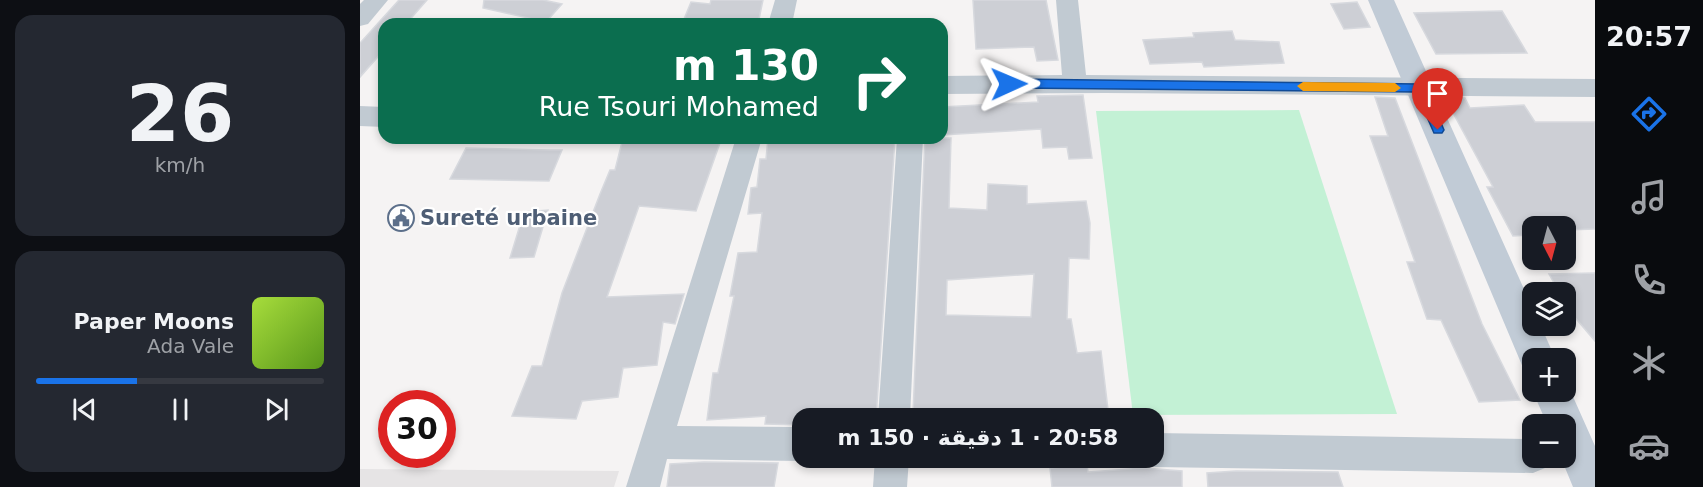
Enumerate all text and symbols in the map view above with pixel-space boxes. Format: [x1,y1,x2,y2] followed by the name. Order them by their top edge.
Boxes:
[1606,21,1692,52] text: 20:57
[673,41,819,90] text: 130 m
[840,42,918,120] icon: right
[977,52,1041,116] position arrow
[1412,68,1463,130] pin
[126,69,234,159] text: 26
[1421,77,1454,110] icon: arrive
[539,91,819,122] text: Rue Tsouri Mohamed
[1628,93,1670,135] icon: directions
[155,153,205,177] text: km/h
[1628,176,1670,218] icon: music
[386,203,416,233] public building icon: Sureté urbaine
[420,206,597,230] place label: Sureté urbaine
[1522,216,1576,270] north arrow
[1522,216,1576,468] map controls
[1628,259,1670,301] icon: phone
[1522,282,1576,336] button: layers
[74,309,234,334] text: Paper Moons
[147,334,234,358] text: Ada Vale
[1628,342,1670,384] icon: climate
[1522,348,1576,402] button: +
[378,390,456,468] speed limit sign: 30
[68,393,101,426] icon: previous
[164,393,197,426] icon: pause
[260,393,293,426] icon: next
[1522,414,1576,468] button: −
[838,425,1118,450] text: 20:58 · 1 دقيقة · 150 m
[1628,425,1670,467] icon: car

